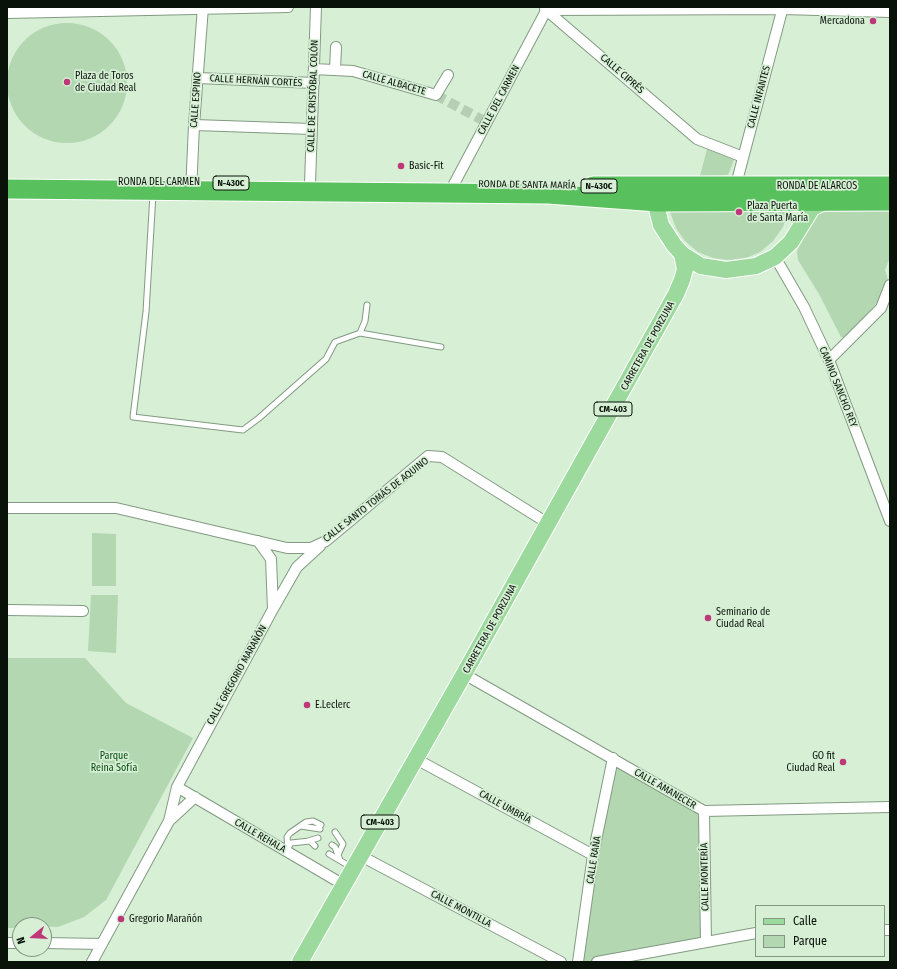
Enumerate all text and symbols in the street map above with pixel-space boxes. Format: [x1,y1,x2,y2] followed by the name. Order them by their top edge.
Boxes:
[820,15,865,27] place label: Mercadona
[868,16,878,26] marker: Mercadona
[305,40,321,152] street label: CALLE DE CRISTÓBAL COLÓN
[598,52,646,96] street label: CALLE CIPRÉS
[476,63,522,137] street label: CALLE DEL CARMEN
[745,64,773,130] street label: CALLE INFANTES
[361,68,427,98] street label: CALLE ALBACETE
[75,70,136,94] place label: Plaza de Toros de Ciudad Real
[188,72,204,128] street label: CALLE ESPINO
[209,73,303,89] street label: CALLE HERNÁN CORTÉS
[62,77,72,87] marker: Plaza de Toros de Ciudad Real
[409,160,443,172] place label: Basic-Fit
[396,161,406,171] marker: Basic-Fit
[118,176,200,188] street label: RONDA DEL CARMEN
[213,176,249,190] road number: N-430C
[478,178,576,192] street label: RONDA DE SANTA MARÍA
[581,179,617,193] road number: N-430C
[777,180,857,192] street label: RONDA DE ALARCOS
[747,200,808,224] place label: Plaza Puerta de Santa María
[734,207,744,217] marker: Plaza Puerta de Santa María
[619,299,677,393] street label: CARRETERA DE PORZUNA
[816,345,860,429] street label: CAMINO SANCHO REY
[594,402,632,416] road number: CM-403
[321,455,431,545] street label: CALLE SANTO TOMÁS DE AQUINO
[461,582,519,676] street label: CARRETERA DE PORZUNA
[716,606,770,630] place label: Seminario de Ciudad Real
[703,613,713,623] marker: Seminario de Ciudad Real
[205,623,269,727] street label: CALLE GREGORIO MARAÑÓN
[315,699,350,711] place label: E.Leclerc
[302,700,312,710] marker: E.Leclerc
[91,750,137,774] park label: Parque Reina Sofía
[787,750,835,774] place label: GO fit Ciudad Real
[838,757,848,767] marker: GO fit Ciudad Real
[632,766,698,812] street label: CALLE AMANECER
[477,788,533,826] street label: CALLE UMBRÍA
[361,815,399,829] road number: CM-403
[232,816,288,856] street label: CALLE REHALA
[584,835,604,885] street label: CALLE RAÑA
[698,843,712,911] street label: CALLE MONTERÍA
[429,888,493,930] street label: CALLE MONTILLA
[755,905,885,957] legend
[129,913,202,925] place label: Gregorio Marañón
[116,914,126,924] marker: Gregorio Marañón
[793,914,817,928] text: Calle
[12,917,52,957] north arrow
[793,934,827,948] text: Parque
[14,935,28,946] text: N

